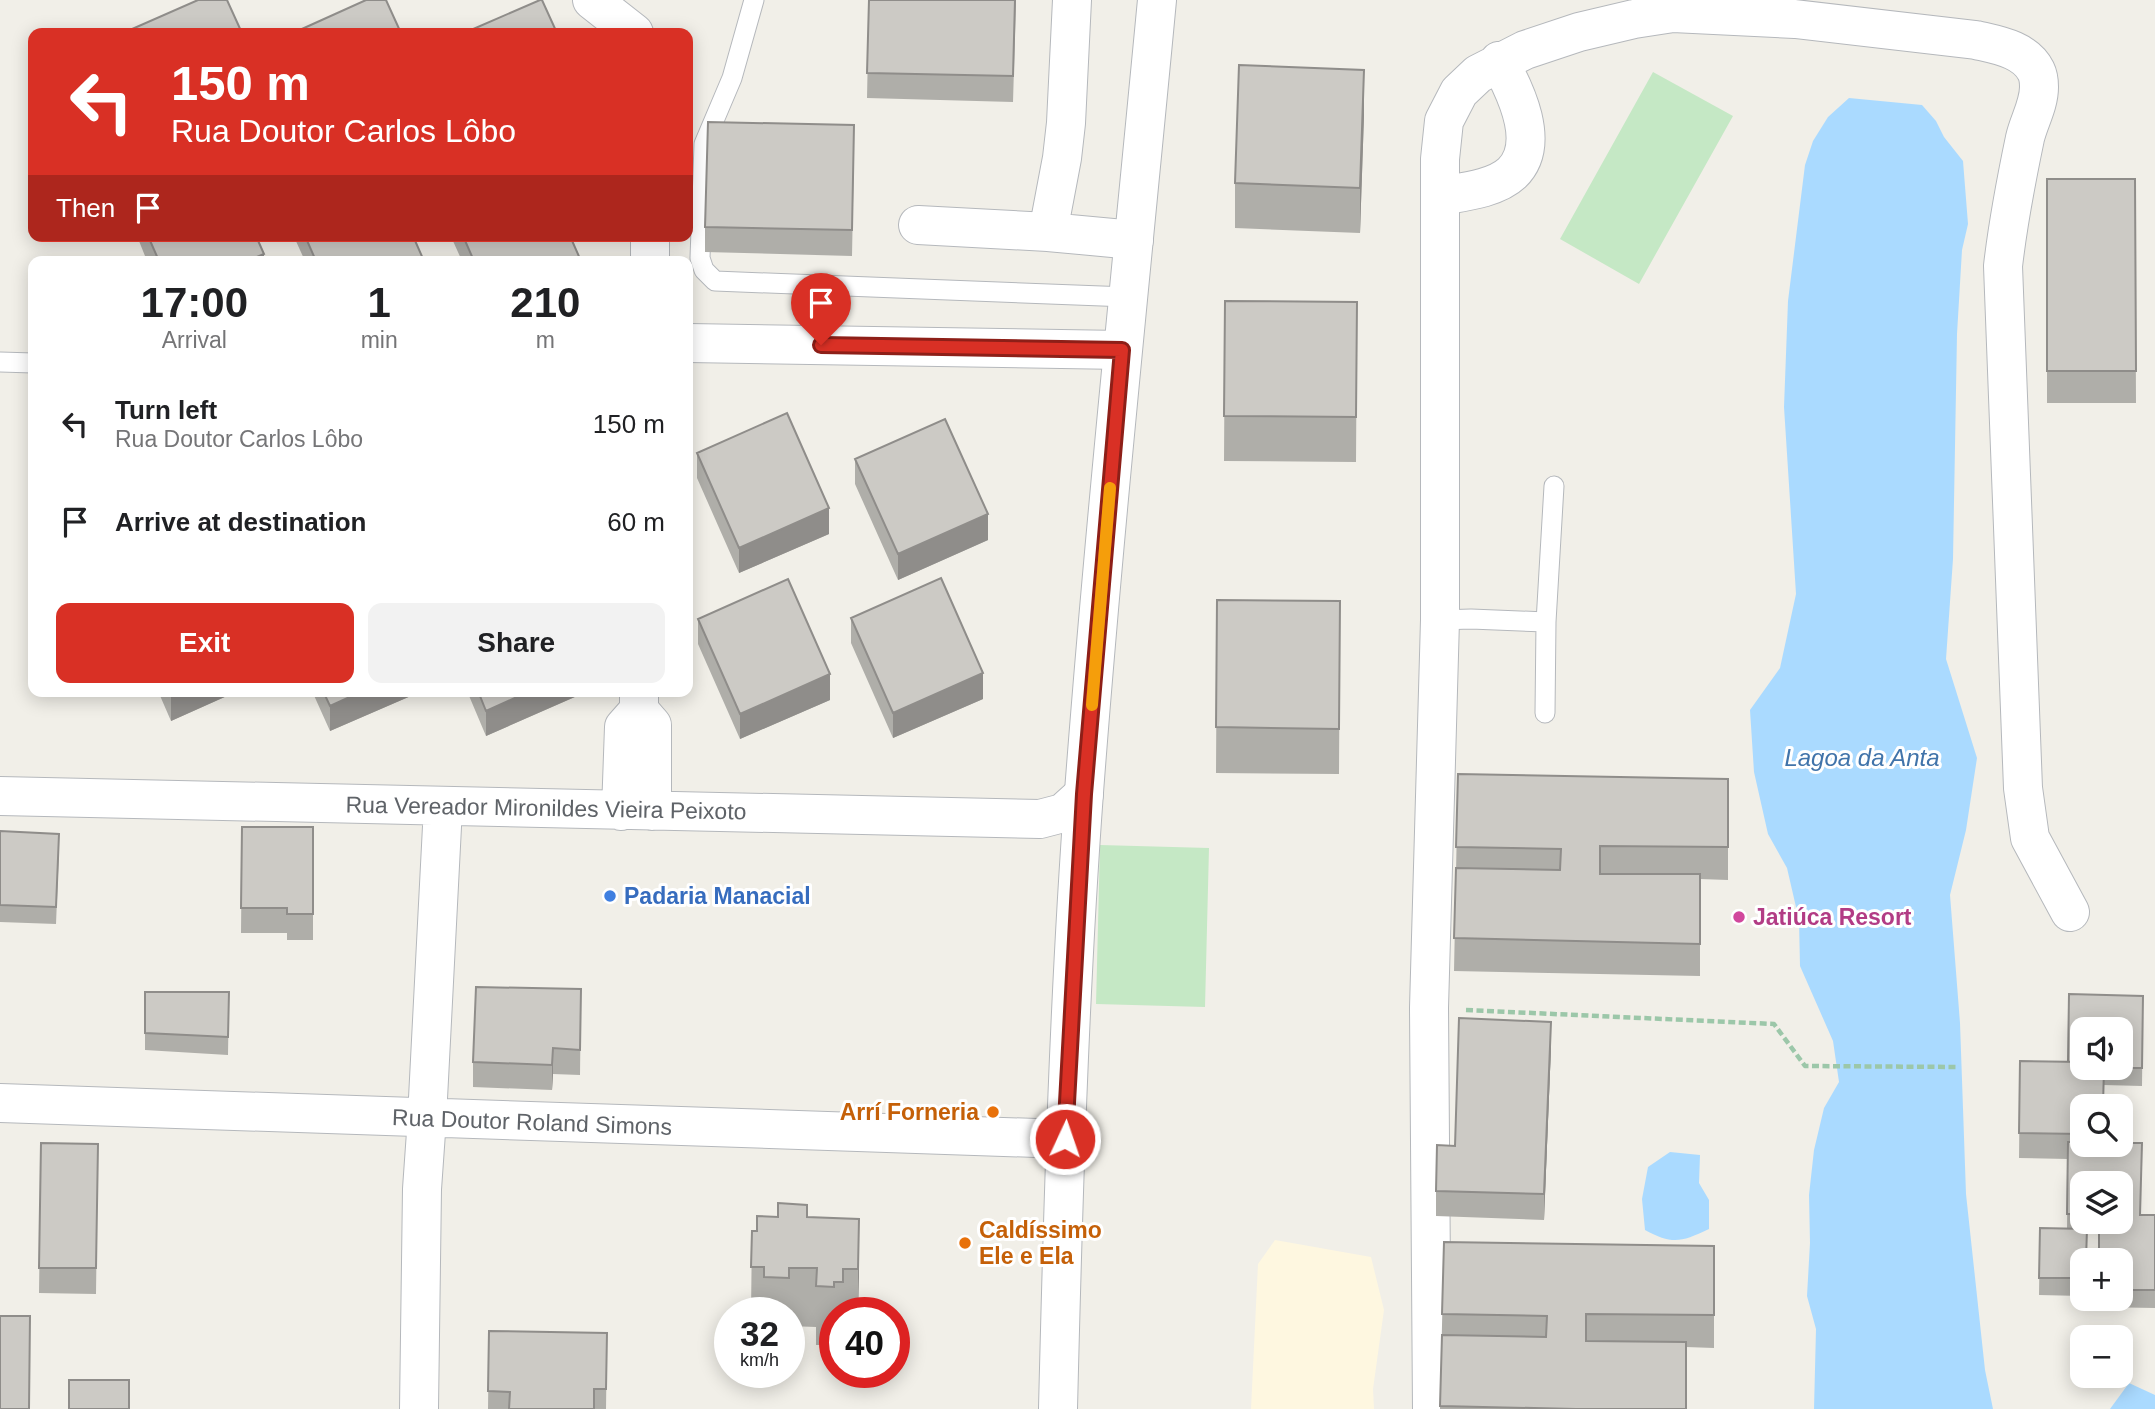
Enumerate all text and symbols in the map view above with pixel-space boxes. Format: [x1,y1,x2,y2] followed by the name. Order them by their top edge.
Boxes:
[56,56,147,147] icon: left
[171,56,310,110] text: 150 m
[171,113,516,149] text: Rua Doutor Carlos Lôbo
[129,189,167,227] icon: arrive
[56,193,115,223] text: Then
[791,273,851,345] pin
[141,279,248,326] text: 17:00
[367,279,391,326] text: 1
[510,279,580,326] text: 210
[802,284,840,322] icon: arrive
[162,327,227,353] text: Arrival
[361,327,398,353] text: min
[536,327,555,353] text: m
[115,395,217,425] text: Turn left
[56,405,94,443] icon: left
[593,409,665,439] text: 150 m
[115,426,363,452] text: Rua Doutor Carlos Lôbo
[56,503,94,541] icon: arrive
[115,507,366,537] text: Arrive at destination
[607,507,665,537] text: 60 m
[56,603,354,683] button: Exit
[368,603,665,683] button: Share
[1784,744,1940,771] water label: Lagoa da Anta
[345,792,747,824] street label: Rua Vereador Mironildes Vieira Peixoto
[624,883,811,909] place label: Padaria Manacial
[602,888,618,904] marker: Padaria Manacial
[1753,904,1912,930] place label: Jatiúca Resort
[1731,909,1747,925] marker: Jatiúca Resort
[2070,1017,2133,1388] map controls
[2070,1017,2133,1080] button: sound
[2070,1094,2133,1157] button: search
[840,1099,979,1125] place label: Arrí Forneria
[1028,1102,1102,1176] position arrow
[392,1104,672,1140] street label: Rua Doutor Roland Simons
[985,1104,1001,1120] marker: Arrí Forneria
[2070,1171,2133,1234] button: layers
[979,1217,1102,1269] place label: Caldíssimo Ele e Ela
[957,1235,973,1251] marker: Caldíssimo Ele e Ela
[2070,1248,2133,1311] button: +
[819,1297,910,1388] speed limit sign: 40
[740,1314,779,1353] text: 32
[2070,1325,2133,1388] button: −
[740,1350,779,1370] text: km/h

